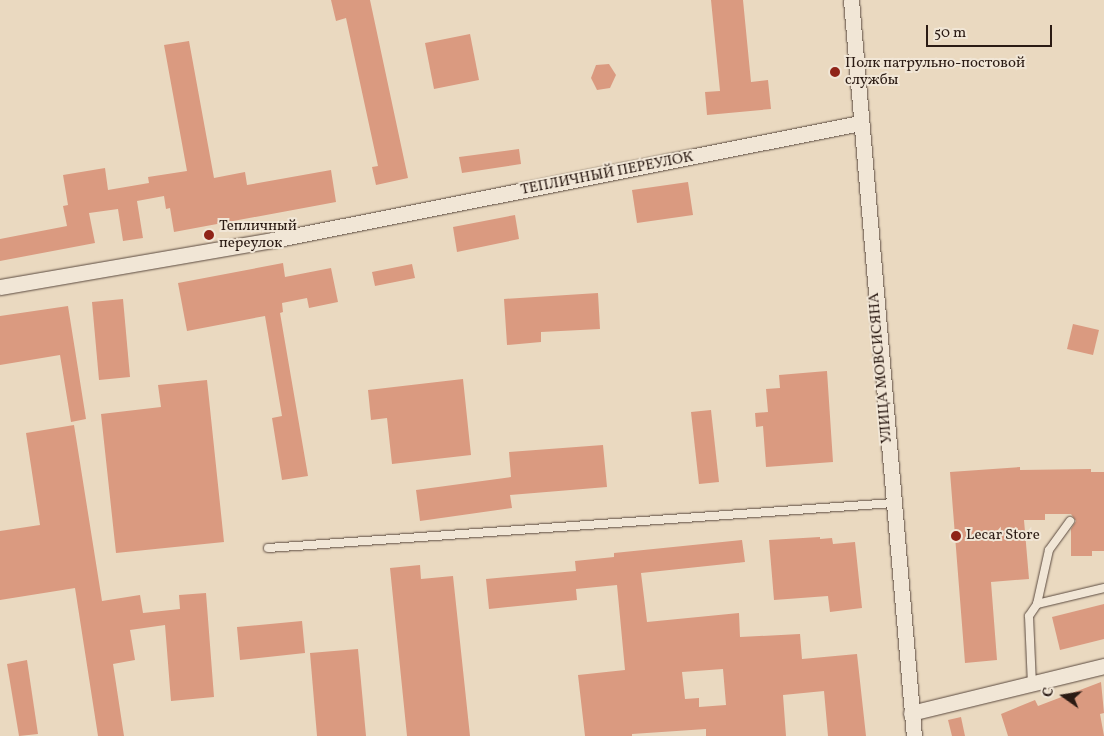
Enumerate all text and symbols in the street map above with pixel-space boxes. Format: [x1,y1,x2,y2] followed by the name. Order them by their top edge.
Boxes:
[929,15,1055,47] scale bar
[934,23,966,44] text: 50 m
[845,54,1025,89] place label: Полк патрульно-постовой службы
[829,66,841,78] marker: Полк патрульно-постовой службы
[519,148,695,200] street label: ТЕПЛИЧНЫЙ ПЕРЕУЛОК
[219,217,297,252] place label: Тепличный переулок
[203,229,215,241] marker: Тепличный переулок
[865,292,897,444] street label: УЛИЦА МОВСИСЯНА
[966,527,1040,545] place label: Lecar Store
[950,530,962,542] marker: Lecar Store
[1039,671,1089,721] north arrow
[1039,686,1059,699] text: С

